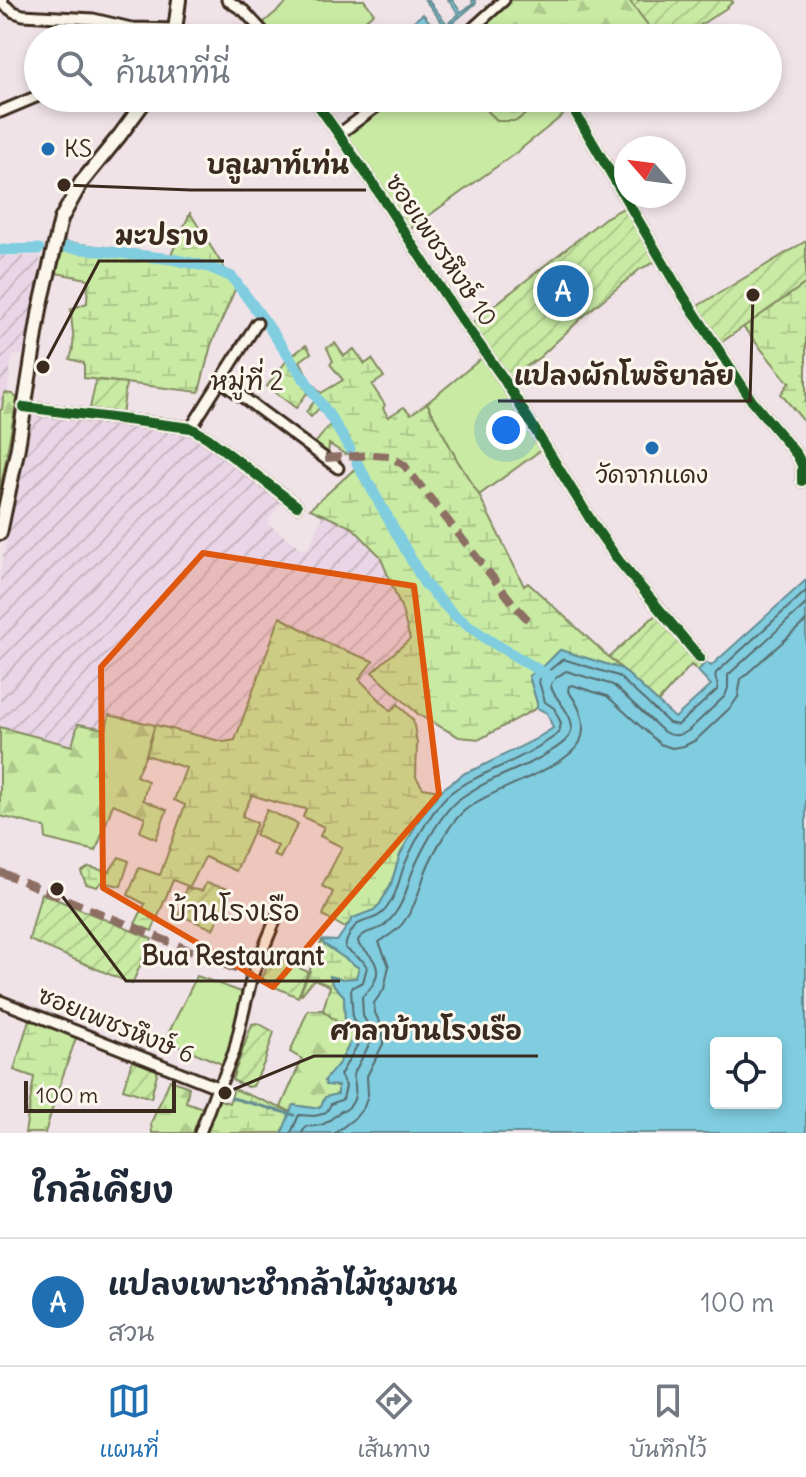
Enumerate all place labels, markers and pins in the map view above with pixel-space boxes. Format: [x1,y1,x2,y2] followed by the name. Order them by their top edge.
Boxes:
[64,133,92,163] place label: KS
[39,140,57,158] marker: KS
[191,140,366,190] callout: บลูเมาท์เท่น
[99,211,224,261] callout: มะปราง
[537,261,589,321] pin: A
[498,351,750,401] callout: แปลงผักโพธิยาลัย
[643,439,661,457] marker: วัดจากแดง
[596,459,708,489] place label: วัดจากแดง
[126,931,340,981] callout: Bua Restaurant
[314,1006,538,1056] callout: ศาลาบ้านโรงเรือ

